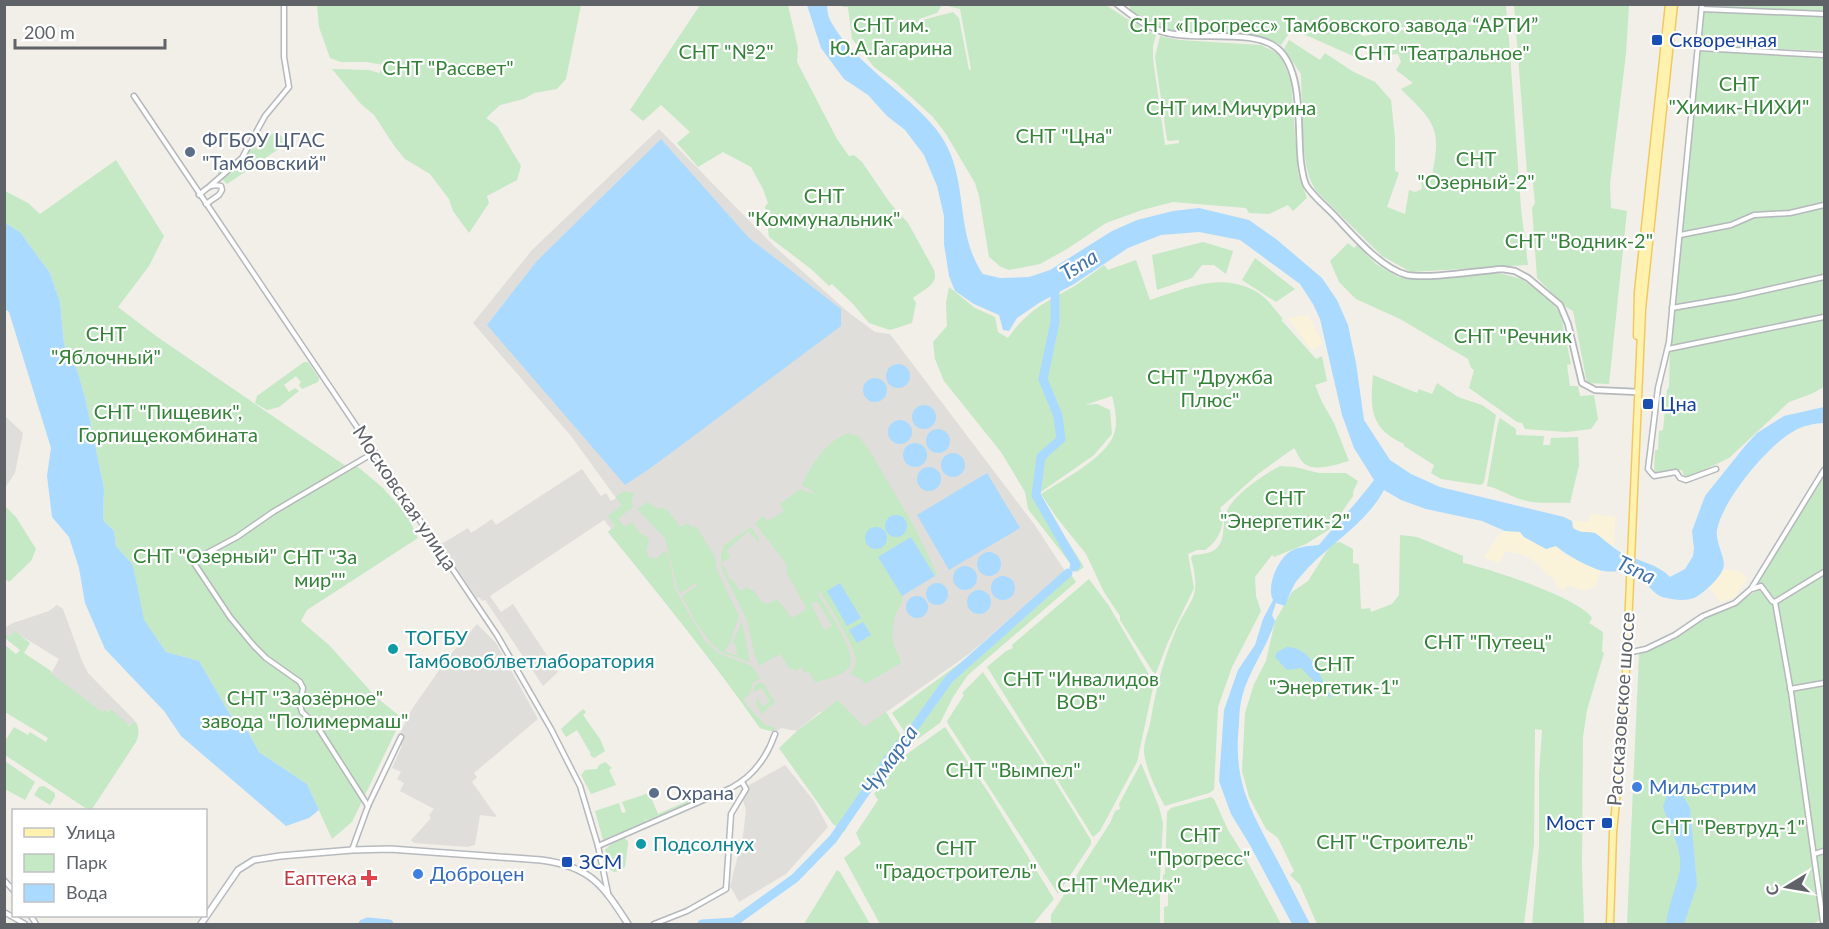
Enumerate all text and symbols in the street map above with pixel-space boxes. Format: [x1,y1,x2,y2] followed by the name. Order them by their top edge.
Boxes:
[15,12,165,50] scale bar
[829,12,953,59] park label: СНТ им. Ю.А.Гагарина
[1130,12,1538,36] park label: СНТ «Прогресс» Тамбовского завода “АРТИ”
[24,21,75,43] text: 200 m
[1669,27,1777,51] place label: Скворечная
[1650,33,1664,47] marker: Скворечная
[678,39,774,63] park label: СНТ "№2"
[1354,40,1530,64] park label: СНТ "Театральное"
[382,55,514,79] park label: СНТ "Рассвет"
[1669,71,1809,118] park label: СНТ "Химик-НИХИ"
[1146,95,1316,119] park label: СНТ им.Мичурина
[1016,123,1112,147] park label: СНТ "Цна"
[202,127,326,174] place label: ФГБОУ ЦГАС "Тамбовский"
[183,145,197,159] marker: ФГБОУ ЦГАС "Тамбовский"
[1417,146,1535,193] park label: СНТ "Озерный-2"
[748,183,900,230] park label: СНТ "Коммунальник"
[1505,228,1653,252] park label: СНТ "Водник-2"
[1055,243,1102,285] water label: Tsna
[51,321,161,368] park label: СНТ "Яблочный"
[1454,323,1573,347] park label: СНТ "Речник
[1147,364,1273,411] park label: СНТ "Дружба Плюс"
[1660,391,1697,415] place label: Цна
[1641,397,1655,411] marker: Цна
[78,399,258,446] park label: СНТ "Пищевик", Горпищекомбината
[348,420,463,575] street label: Московская улица
[1220,485,1350,532] park label: СНТ "Энергетик-2"
[133,543,277,567] park label: СНТ "Озерный"
[283,544,357,591] park label: СНТ "За мир""
[1613,549,1660,588] water label: Tsna
[1601,611,1639,807] street label: Рассказовское шоссе
[405,625,655,672] place label: ТОГБУ Тамбовоблветлаборатория
[1424,629,1552,653] park label: СНТ "Путеец"
[386,642,400,656] marker: ТОГБУ Тамбовоблветлаборатория
[1269,651,1399,698] park label: СНТ "Энергетик-1"
[1003,666,1159,713] park label: СНТ "Инвалидов ВОВ"
[201,685,409,732] park label: СНТ "Заозёрное" завода "Полимермаш"
[855,720,922,798] water label: Чумарса
[945,757,1081,781] park label: СНТ "Вымпел"
[1649,774,1757,798] place label: Мильстрим
[666,780,734,804] place label: Охрана
[1630,780,1644,794] marker: Мильстрим
[647,786,661,800] marker: Охрана
[12,809,207,917] legend
[1546,810,1595,834] place label: Мост
[1651,814,1805,838] park label: СНТ "Ревтруд-1"
[1600,816,1614,830] marker: Мост
[66,821,116,843] text: Улица
[1150,822,1250,869] park label: СНТ "Прогресс"
[1316,829,1474,853] park label: СНТ "Строитель"
[653,831,754,855] place label: Подсолнух
[875,835,1037,882] park label: СНТ "Градостроитель"
[634,837,648,851] marker: Подсолнух
[579,849,622,873] place label: ЗСМ
[66,851,108,873] text: Парк
[560,855,574,869] marker: ЗСМ
[1757,857,1817,917] north arrow
[430,861,524,885] place label: Доброцен
[284,865,357,889] place label: Еаптека
[411,867,425,881] marker: Доброцен
[362,871,376,885] marker: Еаптека
[1057,872,1181,896] park label: СНТ "Медик"
[66,881,107,903] text: Вода
[1761,883,1782,897] text: С

